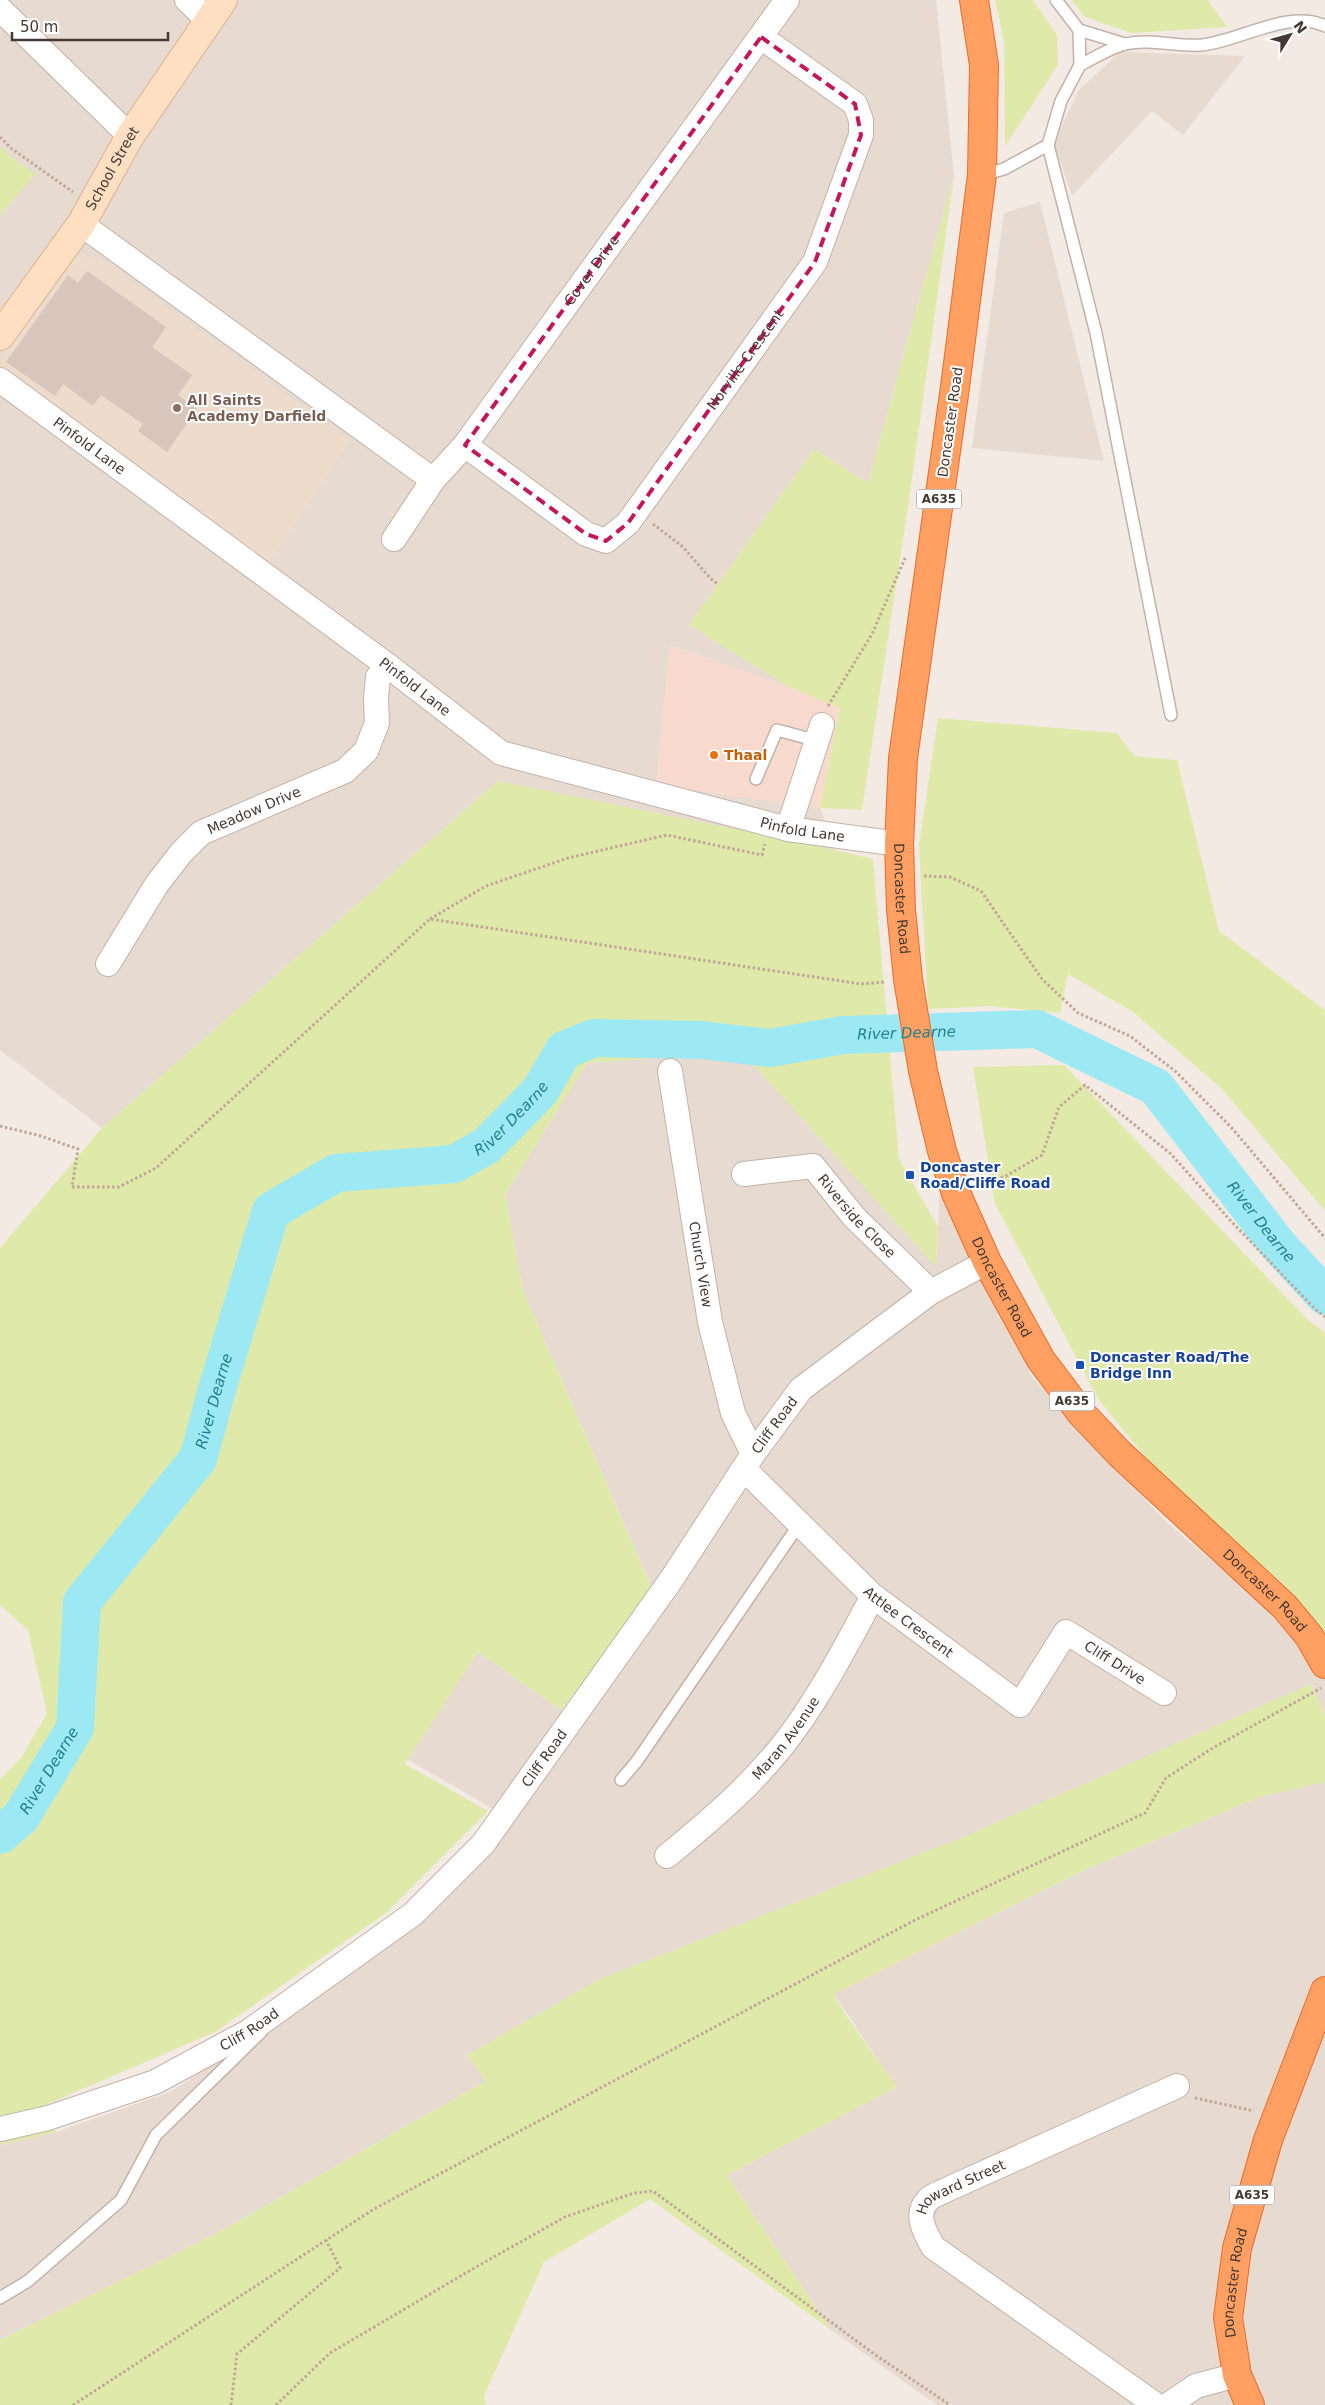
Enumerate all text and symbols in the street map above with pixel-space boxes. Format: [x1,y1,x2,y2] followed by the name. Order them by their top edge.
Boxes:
[12,10,169,42] scale bar
[1265,10,1315,60] north arrow
[20,18,58,36] text: 50 m
[1290,18,1310,37] text: N
[82,123,142,213] street label: School Street
[561,232,622,308] street label: Cover Drive
[704,306,787,413] street label: Norville Crescent
[934,366,966,478] street label: Doncaster Road
[187,392,326,424] place label: All Saints Academy Darfield
[171,402,183,414] marker: All Saints Academy Darfield
[50,414,129,478] street label: Pinfold Lane
[916,489,962,508] road number: A635
[376,654,454,719] street label: Pinfold Lane
[724,747,767,763] place label: Thaal
[708,749,720,761] marker: Thaal
[205,783,303,837] street label: Meadow Drive
[759,814,846,845] street label: Pinfold Lane
[891,843,913,955] street label: Doncaster Road
[857,1023,956,1044] water label: River Dearne
[471,1078,552,1160] water label: River Dearne
[920,1159,1050,1191] place label: Doncaster Road/Cliffe Road
[904,1169,916,1181] marker: Doncaster Road/Cliffe Road
[815,1171,899,1261] street label: Riverside Close
[1223,1178,1299,1266] water label: River Dearne
[686,1220,716,1309] street label: Church View
[969,1234,1035,1340] street label: Doncaster Road
[1090,1349,1249,1381] place label: Doncaster Road/The Bridge Inn
[192,1351,236,1451] water label: River Dearne
[1074,1359,1086,1371] marker: Doncaster Road/The Bridge Inn
[1050,1392,1094,1410] road number: A635
[748,1393,801,1457] street label: Cliff Road
[1220,1546,1310,1635] street label: Doncaster Road
[860,1583,957,1661] street label: Attlee Crescent
[1081,1637,1149,1688] street label: Cliff Drive
[749,1694,822,1783] street label: Maran Avenue
[16,1724,82,1817] water label: River Dearne
[518,1726,570,1790] street label: Cliff Road
[217,2005,282,2054] street label: Cliff Road
[913,2156,1008,2216] street label: Howard Street
[1230,2186,1274,2204] road number: A635
[1220,2226,1250,2339] street label: Doncaster Road

